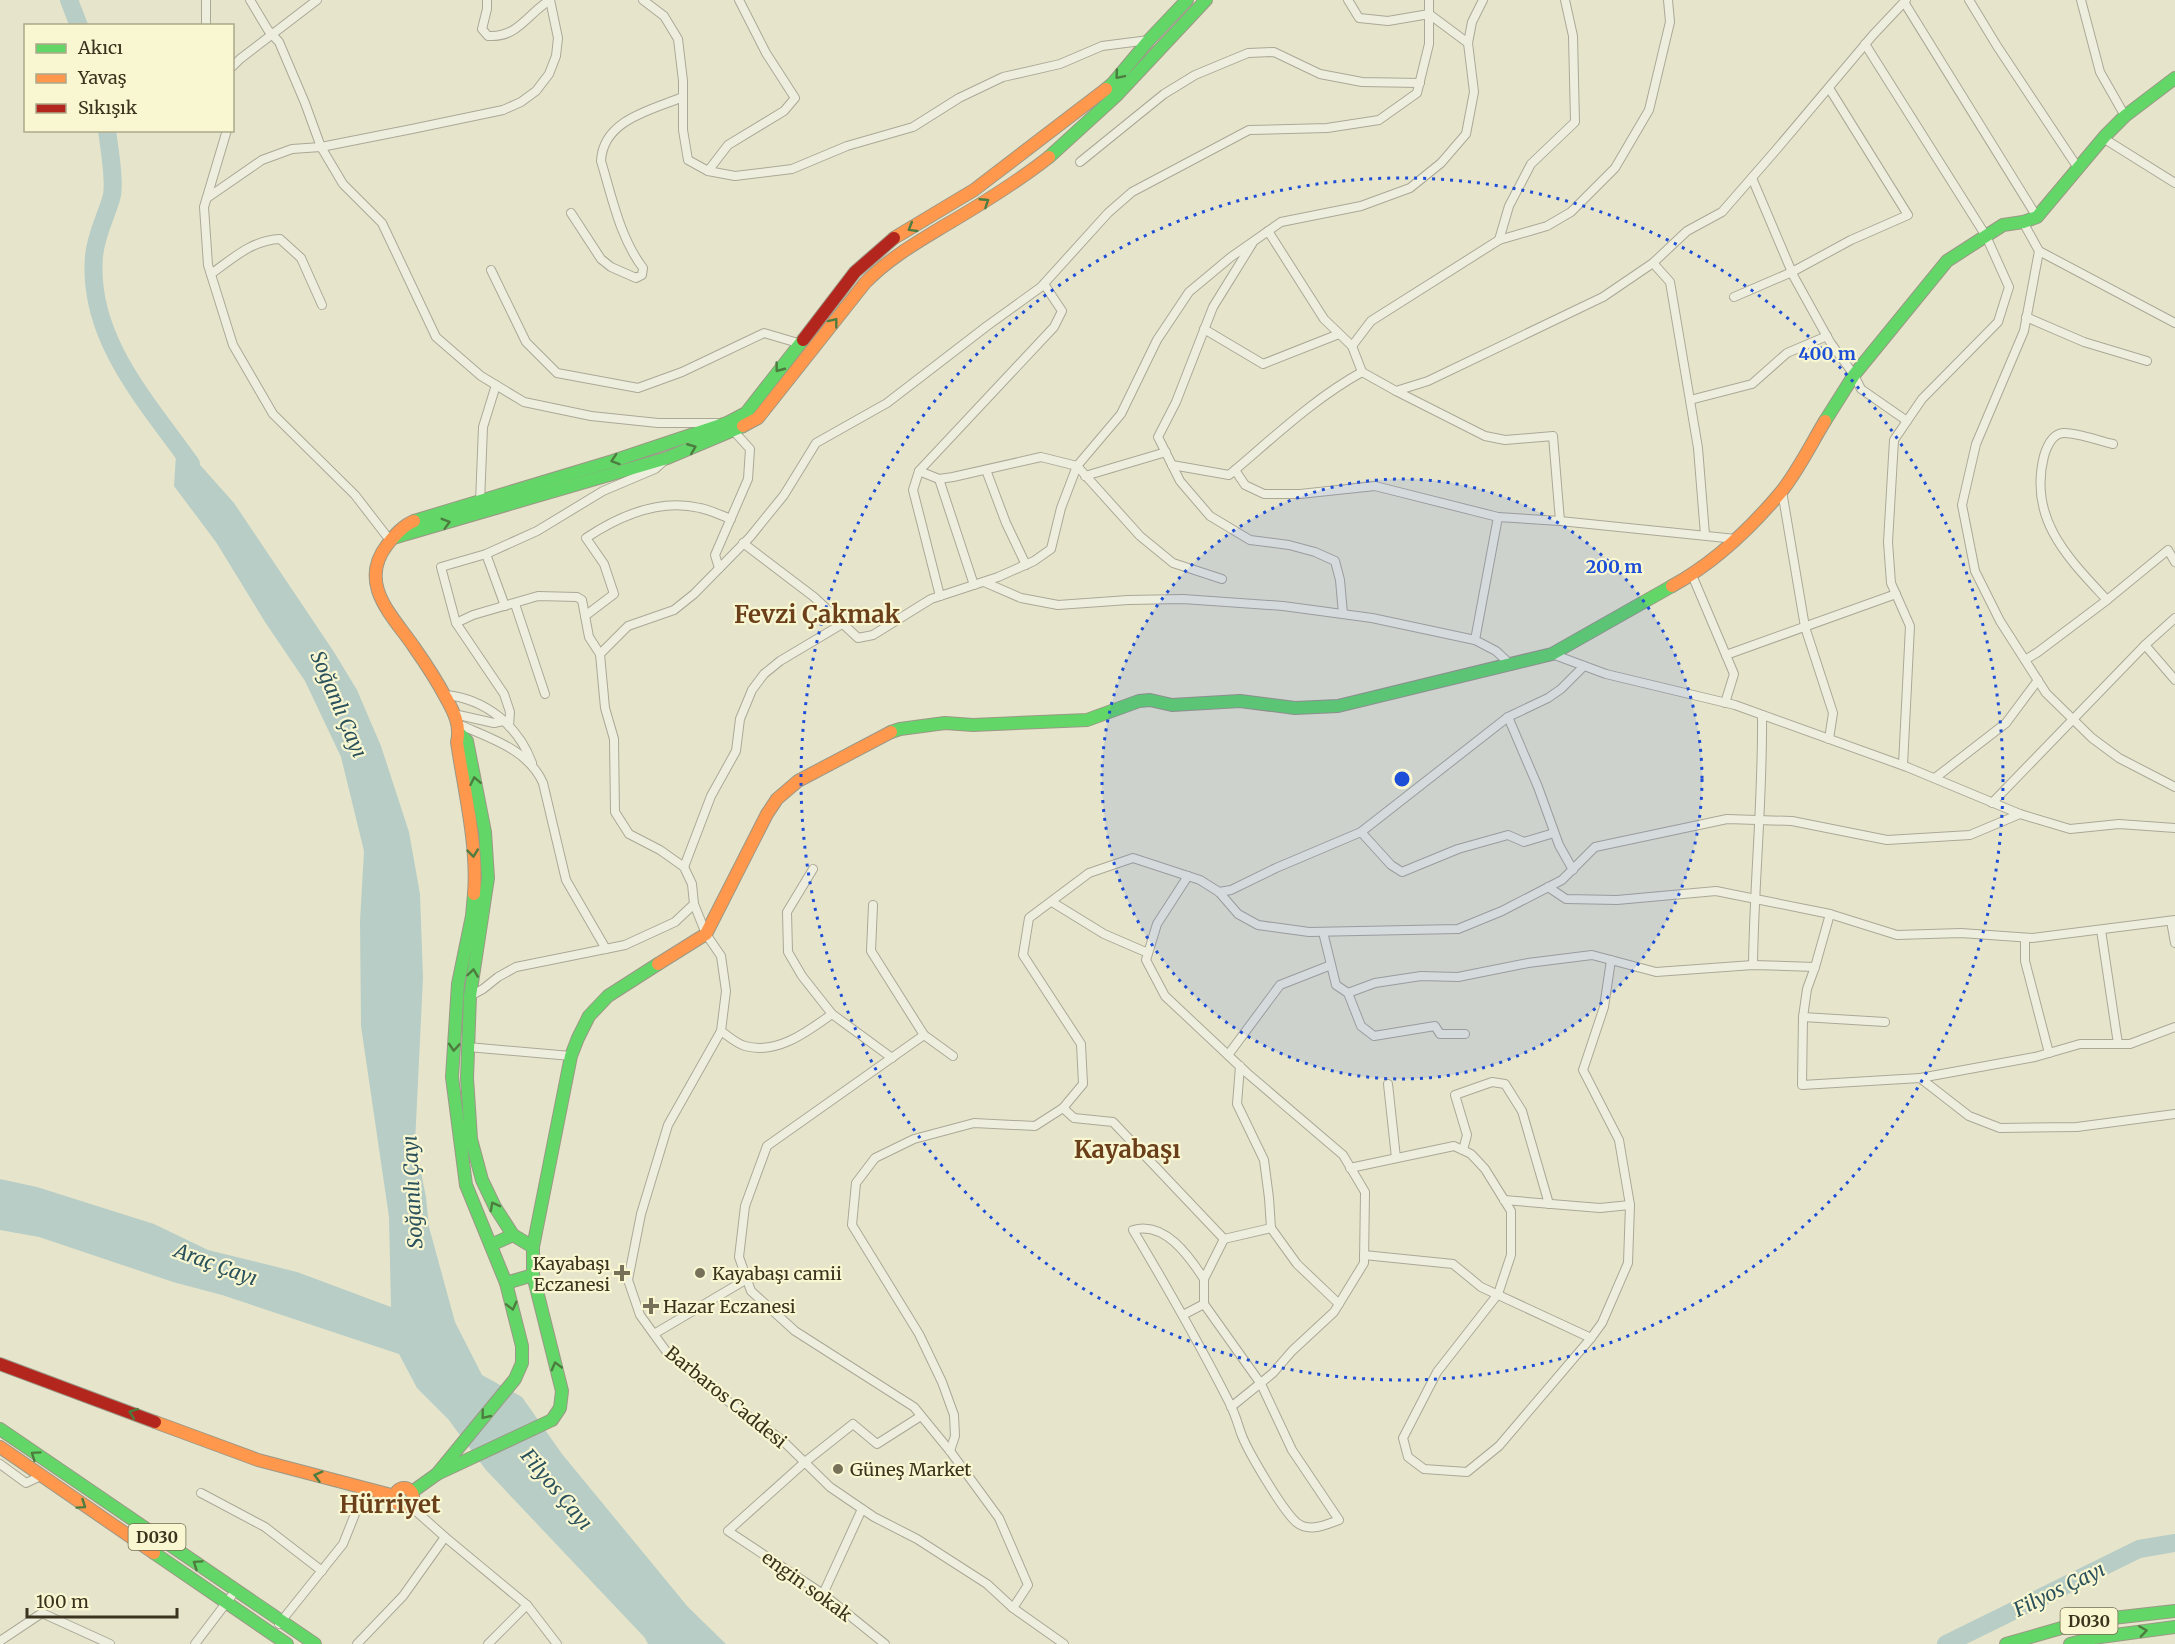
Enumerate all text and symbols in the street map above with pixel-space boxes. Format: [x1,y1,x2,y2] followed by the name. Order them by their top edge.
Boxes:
[24,24,234,132] legend
[77,36,123,59] text: Akıcı
[77,66,127,89] text: Yavaş
[1116,68,1127,79] one-way arrow
[78,96,138,119] text: Sıkışık
[978,198,989,209] one-way arrow
[908,220,918,232] one-way arrow
[827,317,838,328] one-way arrow
[1798,342,1856,365] text: 400 m
[776,361,787,372] one-way arrow
[686,442,697,455] one-way arrow
[610,453,621,465] one-way arrow
[440,518,451,530] one-way arrow
[1586,555,1642,578] text: 200 m
[734,599,901,630] district label: Fevzi Çakmak
[305,647,373,761] water label: Soğanlı Çayı
[1392,769,1412,789] centre of rings
[469,776,482,786] one-way arrow
[466,849,479,858] one-way arrow
[467,969,479,978] one-way arrow
[447,1042,460,1051] one-way arrow
[1074,1134,1180,1165] district label: Kayabaşı
[397,1135,427,1249] water label: Soğanlı Çayı
[490,1201,501,1212] one-way arrow
[169,1237,261,1291] water label: Araç Çayı
[533,1252,610,1296] place label: Kayabaşı Eczanesi
[712,1262,842,1285] place label: Kayabaşı camii
[615,1266,629,1280] marker: Kayabaşı Eczanesi
[693,1266,707,1280] marker: Kayabaşı camii
[663,1295,796,1318] place label: Hazar Eczanesi
[644,1299,658,1313] marker: Hazar Eczanesi
[504,1300,517,1310] one-way arrow
[661,1341,791,1453] street label: Barbaros Caddesi
[550,1361,563,1371] one-way arrow
[128,1408,139,1421] one-way arrow
[482,1408,493,1419] one-way arrow
[515,1443,598,1535] water label: Filyos Çayı
[31,1451,42,1462] one-way arrow
[850,1458,971,1481] place label: Güneş Market
[831,1462,845,1476] marker: Güneş Market
[313,1471,323,1484] one-way arrow
[339,1489,441,1520] district label: Hürriyet
[76,1497,87,1508] one-way arrow
[128,1524,186,1550] road number: D030
[757,1546,857,1627] street label: engin sokak
[2008,1556,2109,1622] water label: Filyos Çayı
[193,1560,204,1571] one-way arrow
[27,1581,177,1619] scale bar
[36,1590,89,1613] text: 100 m
[2060,1608,2118,1634] road number: D030
[2138,1625,2147,1637] one-way arrow

